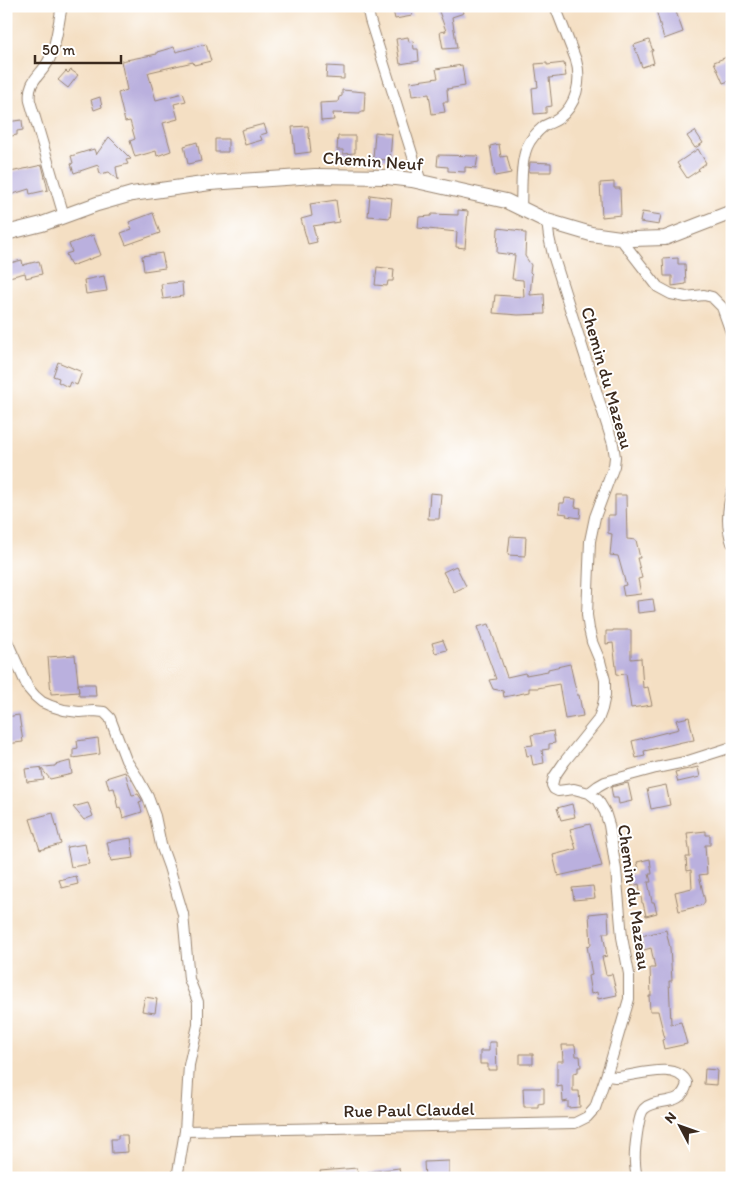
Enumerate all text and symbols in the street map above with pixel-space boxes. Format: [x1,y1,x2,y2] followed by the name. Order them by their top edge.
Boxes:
[35,32,121,64] scale bar
[42,41,75,59] text: 50 m
[322,147,424,175] street label: Chemin Neuf
[576,304,638,452] street label: Chemin du Mazeau
[613,823,655,971] street label: Chemin du Mazeau
[343,1098,475,1122] street label: Rue Paul Claudel
[656,1102,706,1152] north arrow
[661,1109,680,1127] text: N

